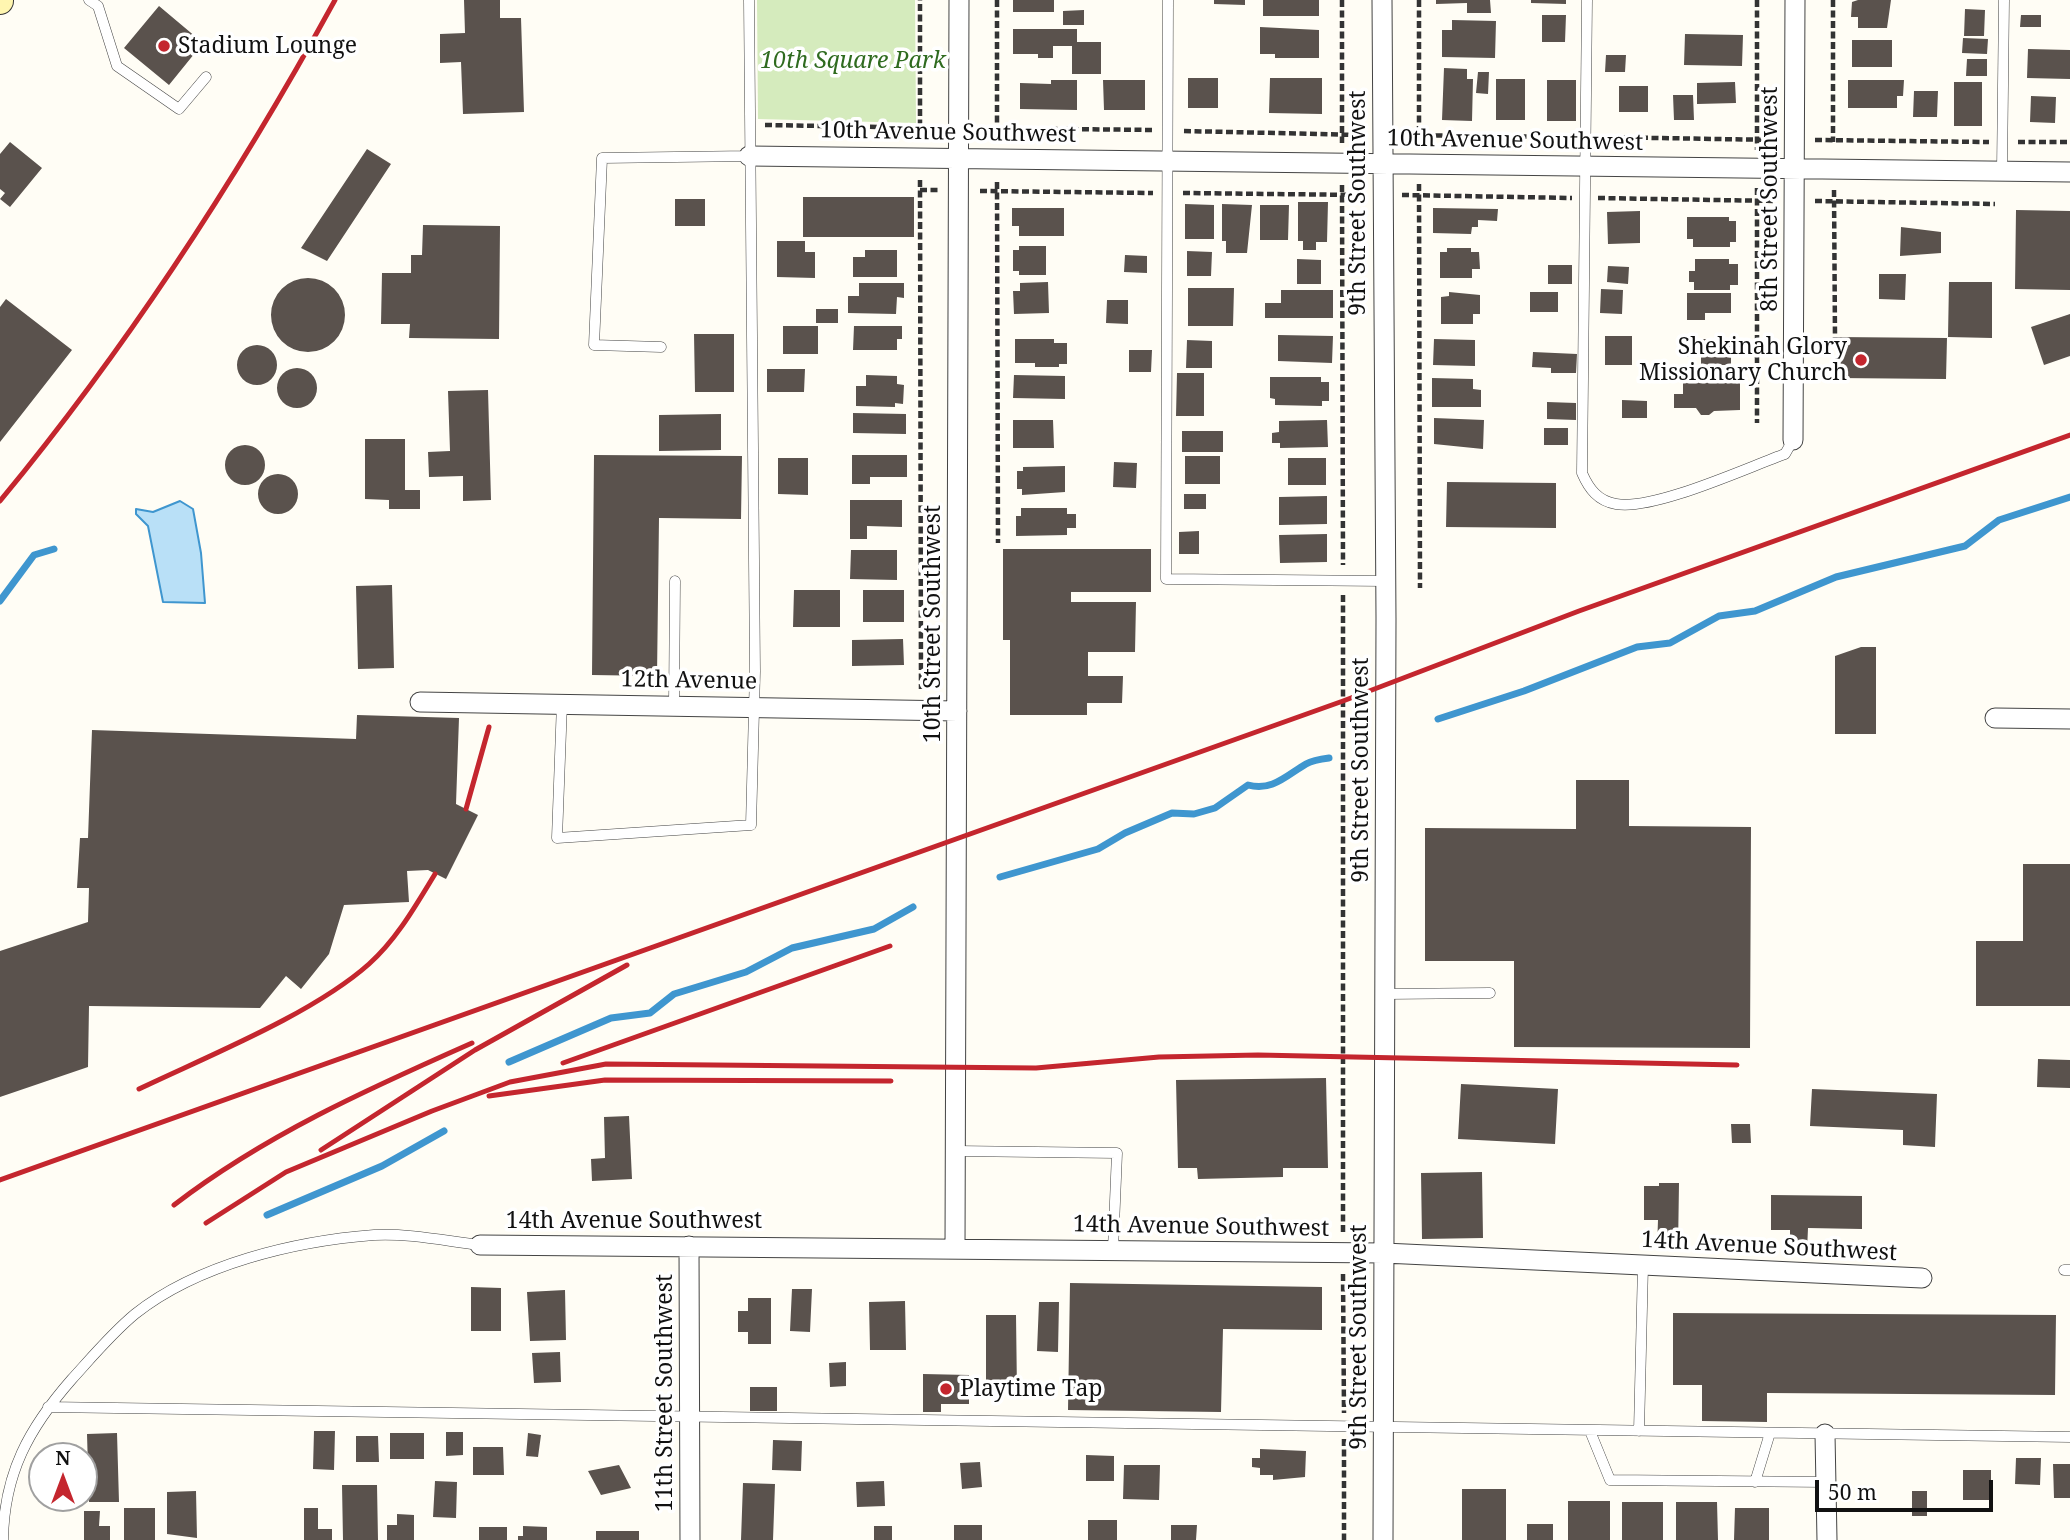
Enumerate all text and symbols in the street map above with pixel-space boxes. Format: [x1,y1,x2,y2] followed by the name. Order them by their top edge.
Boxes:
[178,32,357,60] place label: Stadium Lounge
[156,38,172,54] marker: Stadium Lounge
[760,47,946,75] park label: 10th Square Park
[1756,86,1784,312] street label: 8th Street Southwest
[1344,90,1372,316] street label: 9th Street Southwest
[820,117,1076,149] street label: 10th Avenue Southwest
[1387,125,1643,157] street label: 10th Avenue Southwest
[1639,333,1847,387] place label: Shekinah Glory Missionary Church
[1853,352,1869,368] marker: Shekinah Glory Missionary Church
[919,505,947,743] street label: 10th Street Southwest
[1347,657,1375,883] street label: 9th Street Southwest
[620,666,758,696] street label: 12th Avenue
[506,1207,762,1235] street label: 14th Avenue Southwest
[1073,1211,1329,1243] street label: 14th Avenue Southwest
[1345,1224,1373,1450] street label: 9th Street Southwest
[1640,1227,1898,1267] street label: 14th Avenue Southwest
[651,1274,679,1512] street label: 11th Street Southwest
[960,1375,1102,1403] place label: Playtime Tap
[938,1381,954,1397] marker: Playtime Tap
[28,1442,98,1512] north arrow
[56,1445,70,1471] text: N
[1818,1466,1996,1510] scale bar
[1828,1478,1877,1506] text: 50 m

